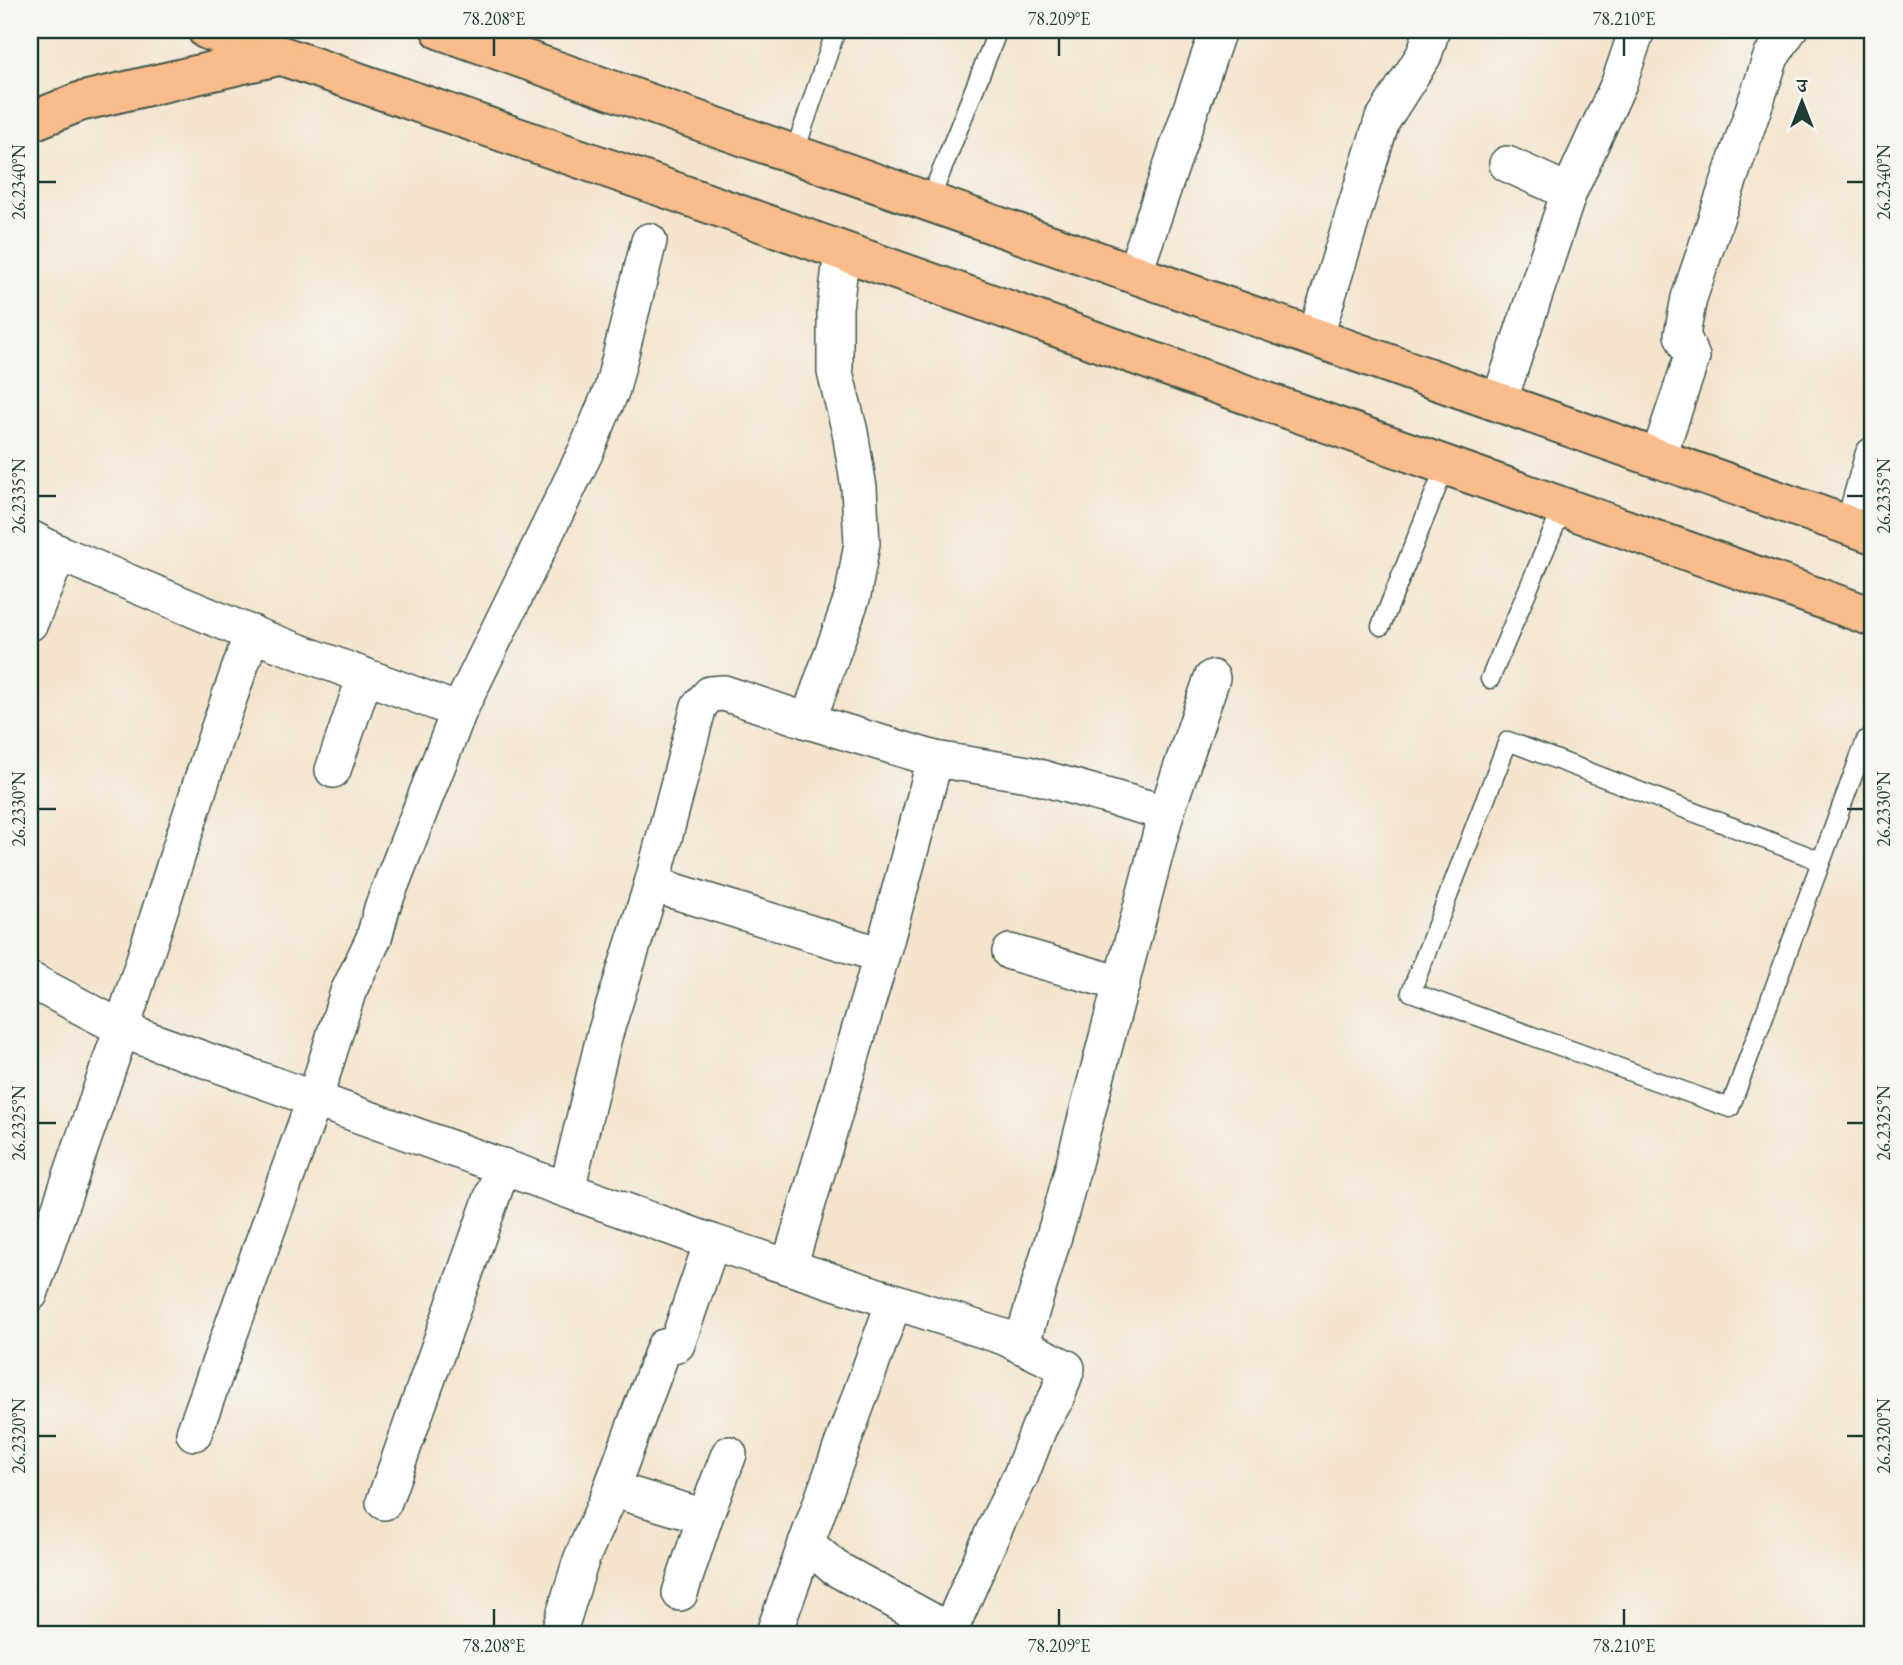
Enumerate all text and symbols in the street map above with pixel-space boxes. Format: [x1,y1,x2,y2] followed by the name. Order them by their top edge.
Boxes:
[463,7,525,30] text: 78.208°E
[1028,7,1090,30] text: 78.209°E
[1593,7,1655,30] text: 78.210°E
[1766,66,1836,136] north arrow
[1795,73,1808,98] text: उ
[7,144,30,220] text: 26.2340°N
[1872,144,1895,220] text: 26.2340°N
[7,458,30,534] text: 26.2335°N
[1872,458,1895,534] text: 26.2335°N
[7,771,30,847] text: 26.2330°N
[1872,771,1895,847] text: 26.2330°N
[7,1085,30,1161] text: 26.2325°N
[1872,1085,1895,1161] text: 26.2325°N
[7,1398,30,1474] text: 26.2320°N
[1872,1398,1895,1474] text: 26.2320°N
[463,1634,525,1657] text: 78.208°E
[1028,1634,1090,1657] text: 78.209°E
[1593,1634,1655,1657] text: 78.210°E

